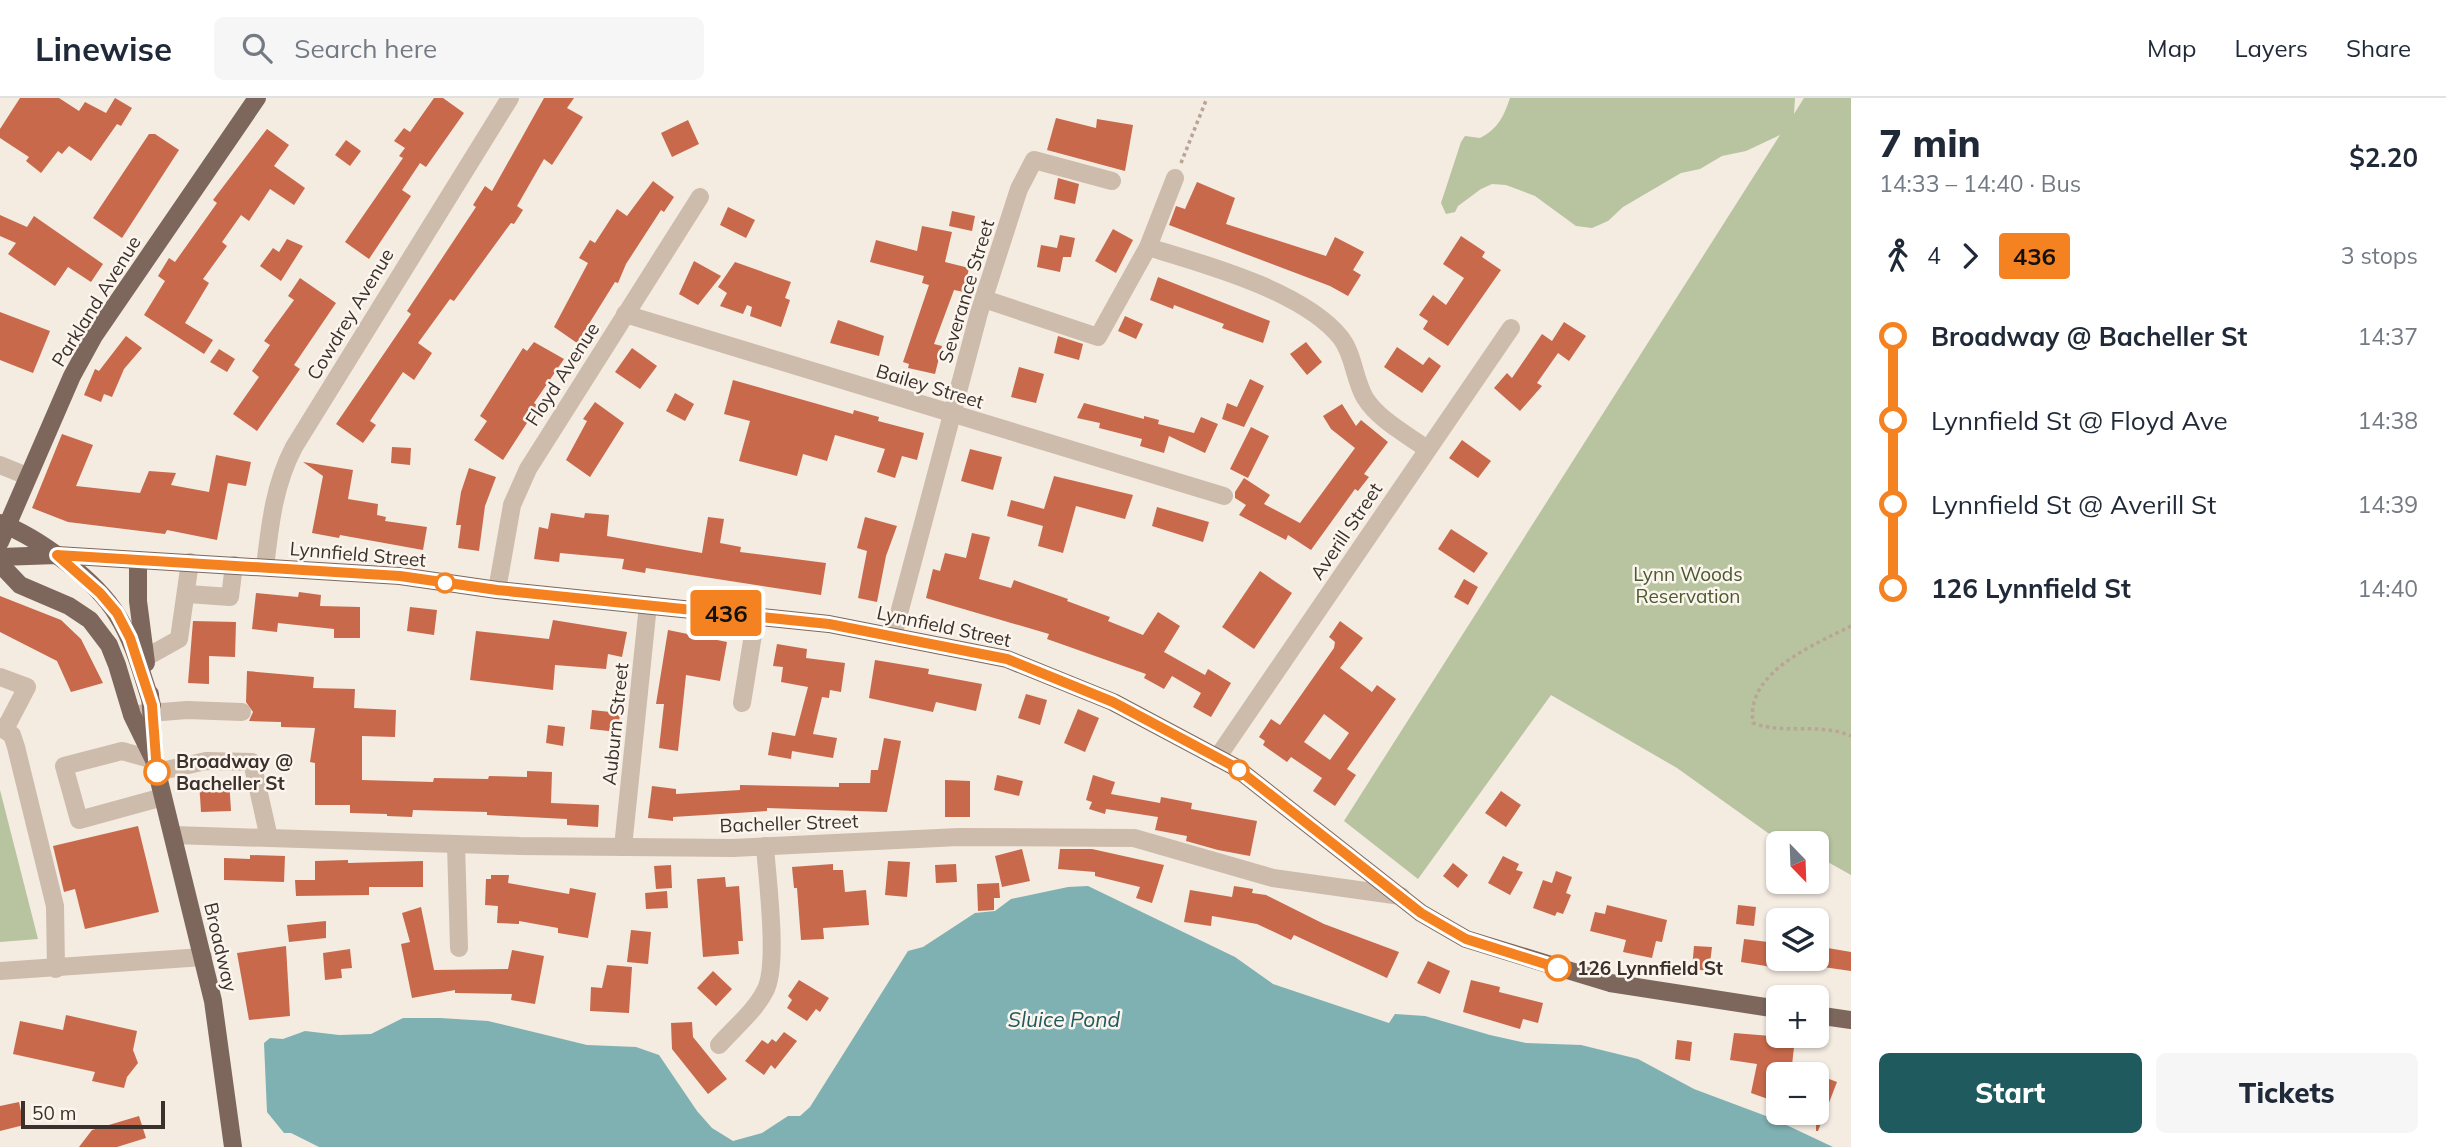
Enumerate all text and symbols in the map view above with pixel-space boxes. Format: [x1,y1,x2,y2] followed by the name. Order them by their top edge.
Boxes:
[214,17,704,80] search box
[35,28,172,69] text: Linewise
[238,29,276,67] icon: search
[294,32,437,65] text: Search here
[2147,33,2196,63] text: Map
[2234,33,2308,63] text: Layers
[2346,33,2411,63] text: Share
[1879,119,1981,167] text: 7 min
[2349,141,2418,174] text: $2.20
[1879,169,2081,198] text: 14:33 – 14:40 · Bus
[933,216,999,366] street label: Severance Street
[46,231,146,371] street label: Parkland Avenue
[1879,237,1917,275] icon: walk
[1951,237,1989,275] icon: forward
[1927,241,1941,270] text: 4
[2013,241,2056,271] text: 436
[2341,241,2418,270] text: 3 stops
[301,244,399,384] street label: Cowdrey Avenue
[520,318,604,430] street label: Floyd Avenue
[1931,320,2247,353] text: Broadway @ Bacheller St
[2358,322,2418,351] text: 14:37
[873,358,987,414] street label: Bailey Street
[1931,404,2228,437] text: Lynnfield St @ Floyd Ave
[2358,406,2418,435] text: 14:38
[1305,478,1387,584] street label: Averill Street
[1931,488,2216,521] text: Lynnfield St @ Averill St
[2358,490,2418,519] text: 14:39
[289,536,427,572] street label: Lynnfield Street
[1633,562,1743,608] park label: Lynn Woods Reservation
[1931,572,2131,605] text: 126 Lynnfield St
[435,573,455,593] unlabelled marker
[2358,574,2418,603] text: 14:40
[686,590,766,636] line badge: 436
[704,598,748,628] text: 436
[875,600,1014,652] street label: Lynnfield Street
[597,661,633,786] street label: Auburn Street
[176,749,293,795] place label: Broadway @ Bacheller St
[144,759,170,785] marker: Broadway @ Bacheller St
[1229,760,1249,780] unlabelled marker
[719,809,859,837] street label: Bacheller Street
[1766,831,1829,894] north arrow
[1766,831,1829,1125] map controls
[199,900,243,994] street label: Broadway
[1766,908,1829,971] button: layers
[1545,955,1571,981] marker: 126 Lynnfield St
[1577,956,1723,980] place label: 126 Lynnfield St
[1766,985,1829,1048] button: +
[1008,1006,1121,1032] water label: Sluice Pond
[1879,1053,2142,1133] button: Start
[2156,1053,2418,1133] button: Tickets
[1766,1062,1829,1125] button: −
[21,1098,164,1130] scale bar
[32,1101,76,1125] text: 50 m

